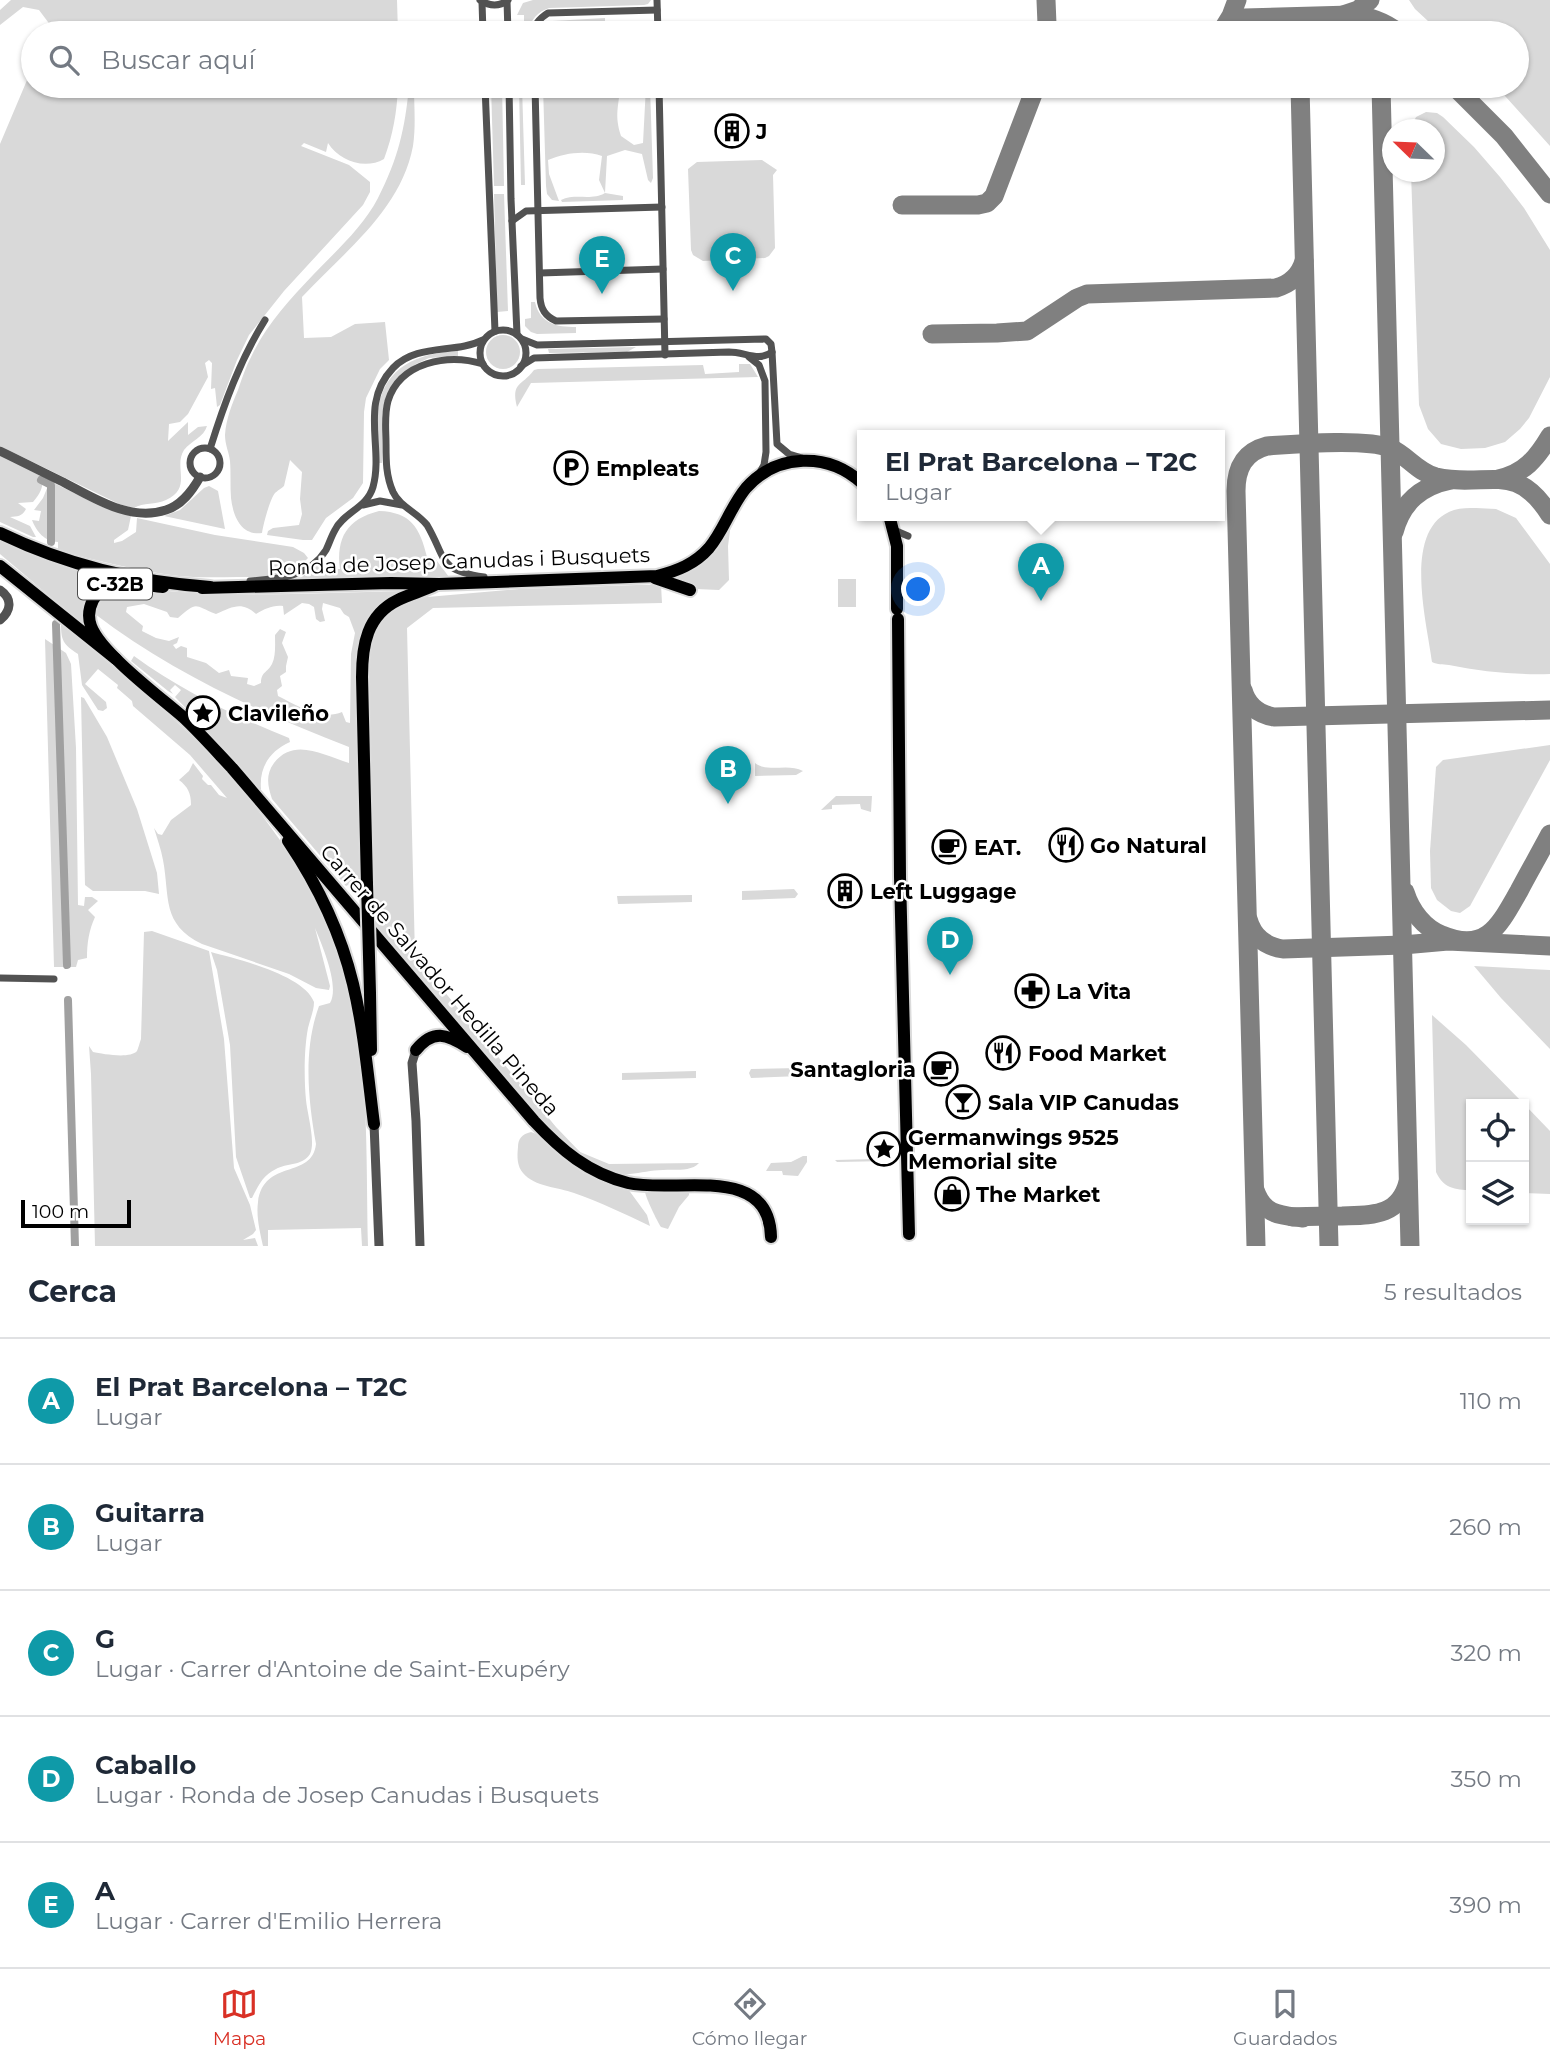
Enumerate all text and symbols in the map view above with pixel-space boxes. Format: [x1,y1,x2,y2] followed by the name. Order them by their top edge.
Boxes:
[21,21,1529,98] search box
[45,41,83,79] icon: search
[101,44,255,76] text: Buscar aquí
[713,112,751,150] building icon: J
[755,119,767,144] place label: J
[1382,119,1445,182] north arrow
[710,233,756,291] pin: C
[579,236,625,294] pin: E
[857,430,1225,521] popup
[885,446,1197,478] text: El Prat Barcelona – T2C
[552,449,590,487] parking icon: Empleats
[596,456,699,481] place label: Empleats
[885,478,952,506] text: Lugar
[267,542,651,580] street label: Ronda de Josep Canudas i Busquets
[1018,543,1064,601] pin: A
[78,568,152,600] road number: C-32B
[901,572,935,606] your location
[184,694,222,732] place icon: Clavileño
[228,701,329,726] place label: Clavileño
[705,746,751,804] pin: B
[1047,826,1085,864] restaurant icon: Go Natural
[930,828,968,866] cafe icon: EAT.
[1090,833,1207,858] place label: Go Natural
[974,835,1021,860] place label: EAT.
[315,839,565,1121] street label: Carrer de Salvador Hedilla Pineda
[826,872,864,910] building icon: Left Luggage
[870,879,1017,904] place label: Left Luggage
[927,917,973,975] pin: D
[1013,972,1051,1010] pharmacy icon: La Vita
[1056,979,1131,1004] place label: La Vita
[984,1034,1022,1072] restaurant icon: Food Market
[1028,1041,1167,1066] place label: Food Market
[922,1050,960,1088] cafe icon: Santagloria
[790,1057,916,1082] place label: Santagloria
[944,1083,982,1121] bar icon: Sala VIP Canudas
[988,1090,1179,1115] place label: Sala VIP Canudas
[1466,1099,1529,1225] map controls
[1466,1099,1529,1162] button: locate
[908,1125,1119,1174] place label: Germanwings 9525 Memorial site
[865,1130,903,1168] place icon: Germanwings 9525 Memorial site
[1466,1162,1529,1225] button: layers
[933,1175,971,1213] shop icon: The Market
[976,1182,1100,1207] place label: The Market
[21,1197,131,1229] scale bar
[32,1200,89,1223] text: 100 m
[28,1273,117,1310] text: Cerca
[1384,1278,1522,1306] text: 5 resultados
[95,1371,407,1403] text: El Prat Barcelona – T2C
[42,1387,60,1415] text: A
[1460,1387,1522,1415] text: 110 m
[95,1403,162,1431] text: Lugar
[95,1497,205,1529] text: Guitarra
[42,1513,60,1541] text: B
[1449,1513,1522,1541] text: 260 m
[95,1529,162,1557] text: Lugar
[95,1623,115,1655] text: G
[43,1639,59,1667] text: C
[1450,1639,1522,1667] text: 320 m
[95,1655,570,1683] text: Lugar · Carrer d'Antoine de Saint-Exupéry
[95,1749,196,1781] text: Caballo
[42,1765,61,1793] text: D
[1451,1765,1522,1793] text: 350 m
[95,1781,599,1809] text: Lugar · Ronda de Josep Canudas i Busquets
[95,1875,115,1907] text: A
[43,1891,59,1919] text: E
[1449,1891,1522,1919] text: 390 m
[95,1907,442,1935] text: Lugar · Carrer d'Emilio Herrera
[213,1985,266,2050] tab: Mapa
[692,1985,807,2050] tab: Cómo llegar
[1233,1985,1337,2050] tab: Guardados

